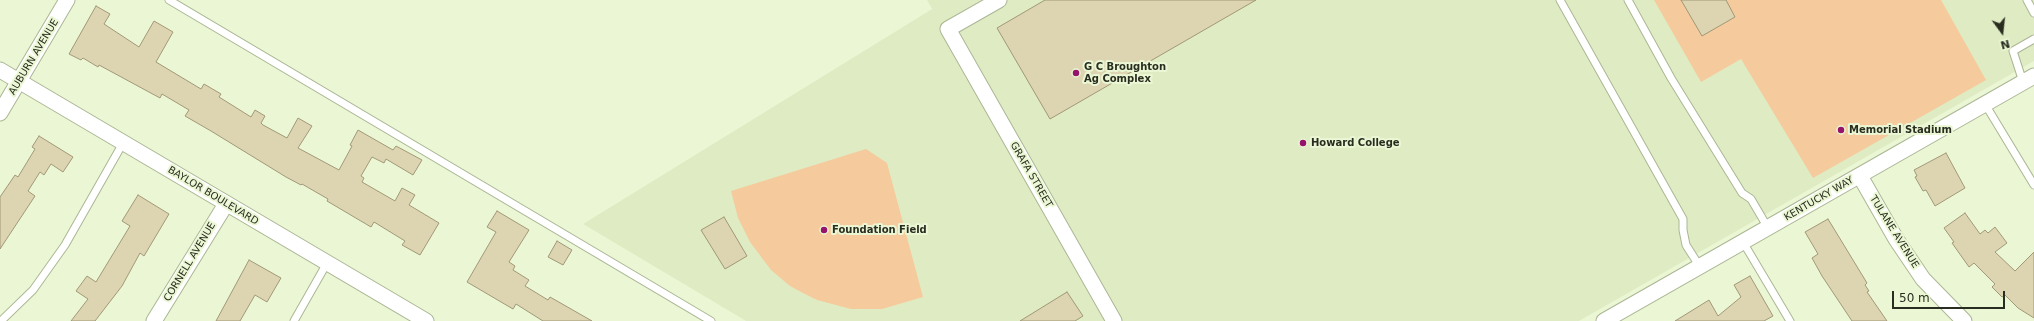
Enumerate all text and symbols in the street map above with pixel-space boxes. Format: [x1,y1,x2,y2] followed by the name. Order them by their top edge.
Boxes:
[1982,12,2022,52] north arrow
[7,17,61,97] street label: AUBURN AVENUE
[1999,37,2011,52] text: N
[1084,61,1166,84] place label: G C Broughton Ag Complex
[1071,68,1081,78] marker: G C Broughton Ag Complex
[1849,124,1952,136] place label: Memorial Stadium
[1836,125,1846,135] marker: Memorial Stadium
[1311,137,1400,149] place label: Howard College
[1298,138,1308,148] marker: Howard College
[1007,140,1055,210] street label: GRAFA STREET
[165,164,261,228] street label: BAYLOR BOULEVARD
[1782,174,1856,224] street label: KENTUCKY WAY
[1867,193,1921,271] street label: TULANE AVENUE
[162,220,218,304] street label: CORNELL AVENUE
[832,224,927,236] place label: Foundation Field
[819,225,829,235] marker: Foundation Field
[1894,283,2007,309] scale bar
[1899,291,1930,305] text: 50 m

